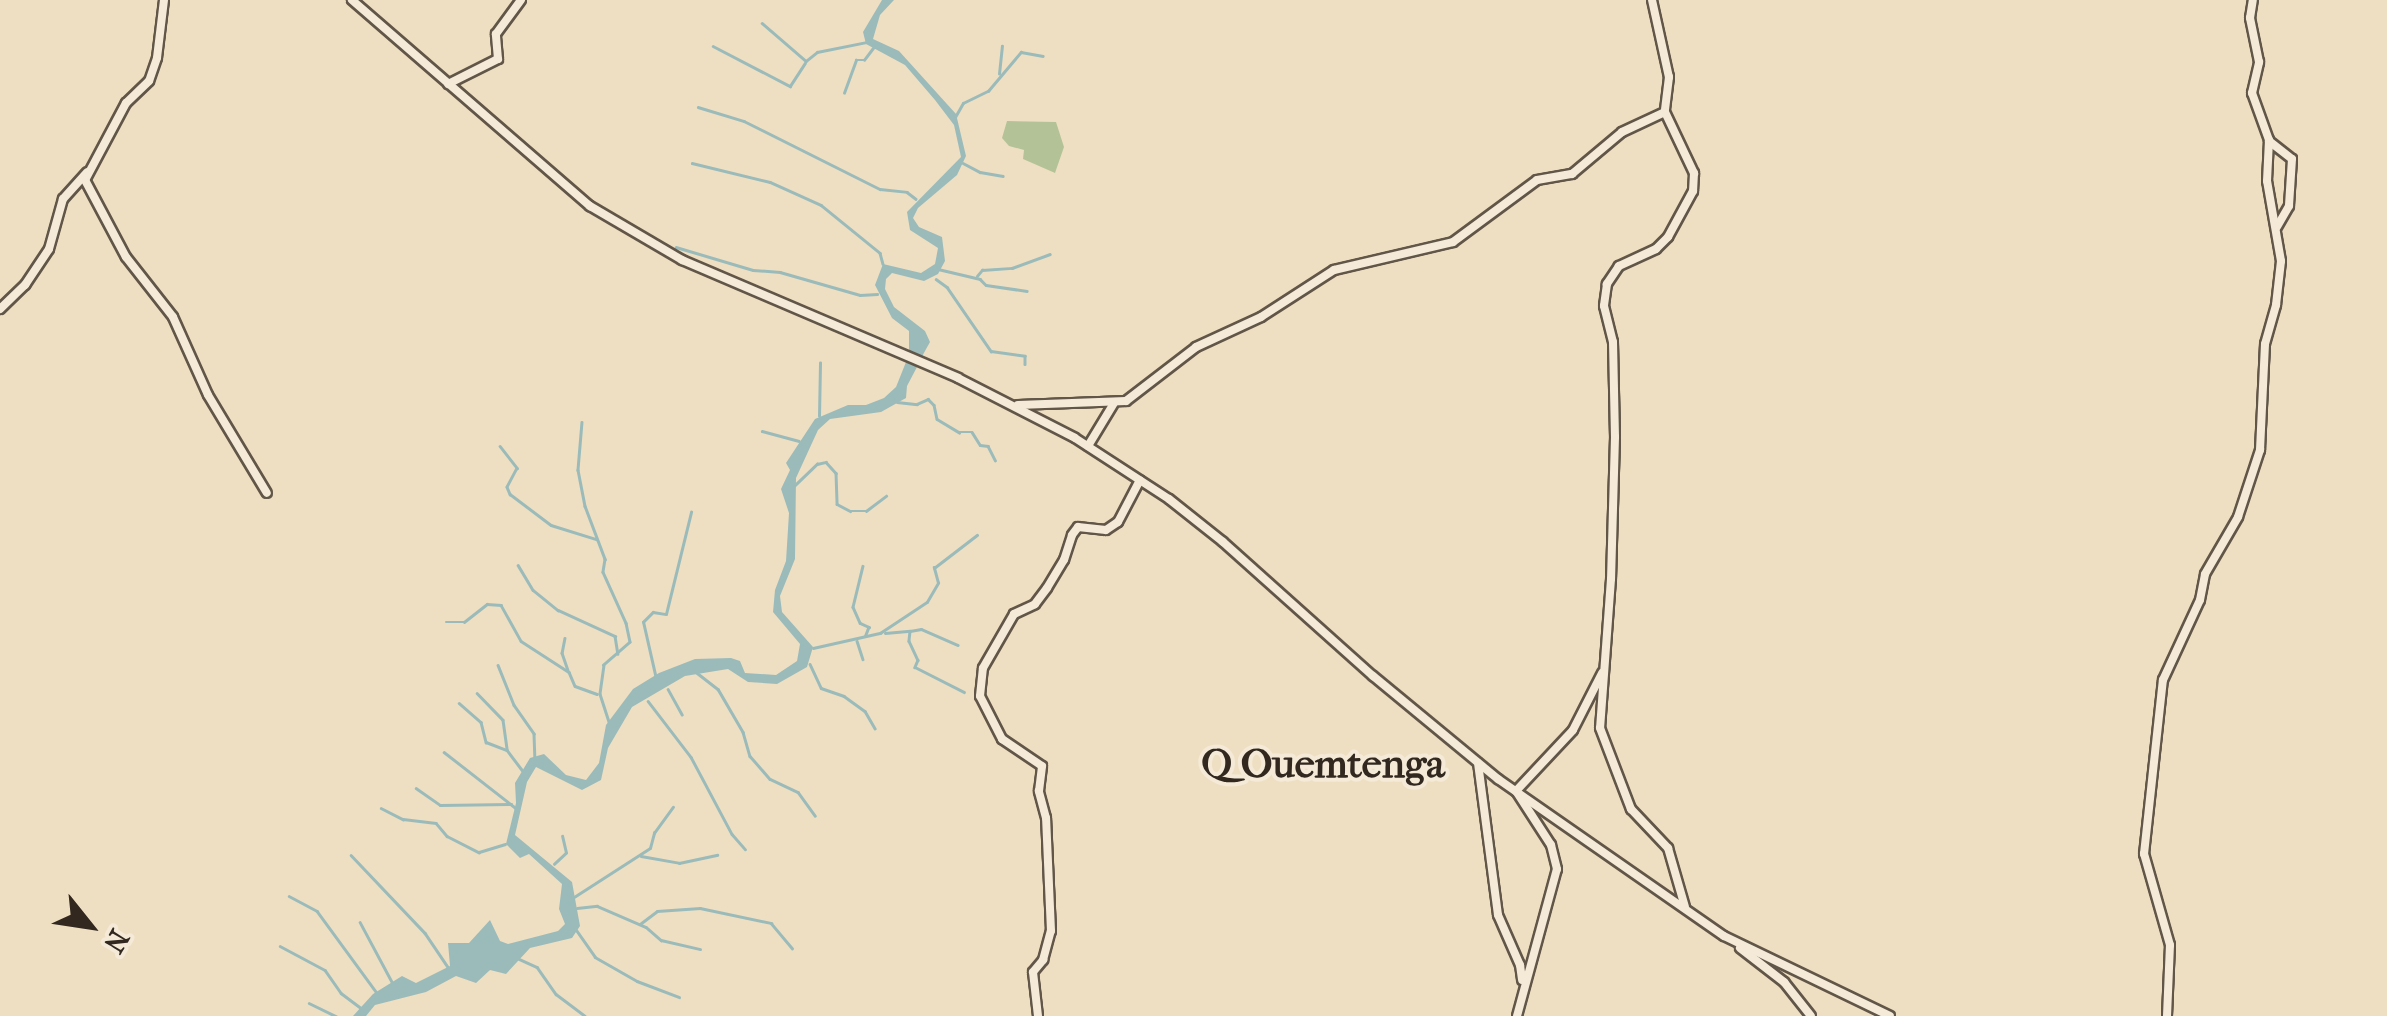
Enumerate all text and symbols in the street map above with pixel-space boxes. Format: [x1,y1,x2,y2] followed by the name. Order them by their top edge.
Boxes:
[1201,740,1445,788] district label: Q Ouemtenga
[40,876,140,976] north arrow
[97,924,136,959] text: N

